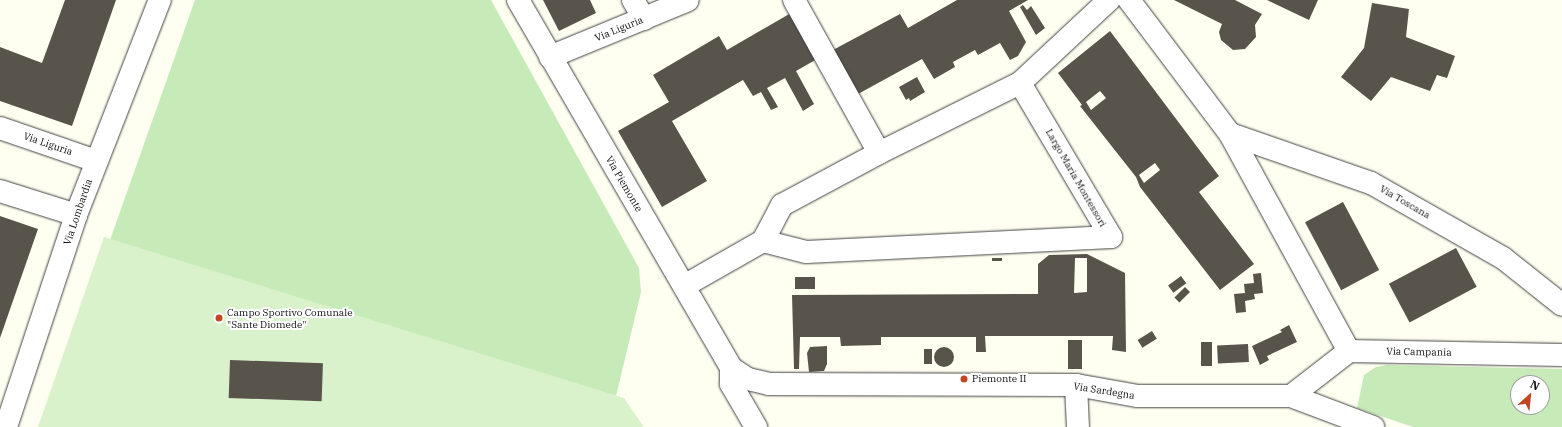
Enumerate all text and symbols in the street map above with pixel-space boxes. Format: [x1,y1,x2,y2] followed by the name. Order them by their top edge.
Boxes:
[593,14,645,44] street label: Via Liguria
[1043,127,1109,229] street label: Largo Maria Montessori
[22,130,74,158] street label: Via Liguria
[603,154,645,214] street label: Via Piemonte
[61,177,95,247] street label: Via Lombardia
[1378,183,1432,221] street label: Via Toscana
[227,306,353,330] place label: Campo Sportivo Comunale "Sante Diomede"
[214,313,224,323] marker: Campo Sportivo Comunale "Sante Diomede"
[1386,345,1452,359] street label: Via Campania
[972,373,1026,385] place label: Piemonte II
[959,374,969,384] marker: Piemonte II
[1510,375,1550,415] north arrow
[1528,377,1542,393] text: N
[1073,380,1135,402] street label: Via Sardegna

